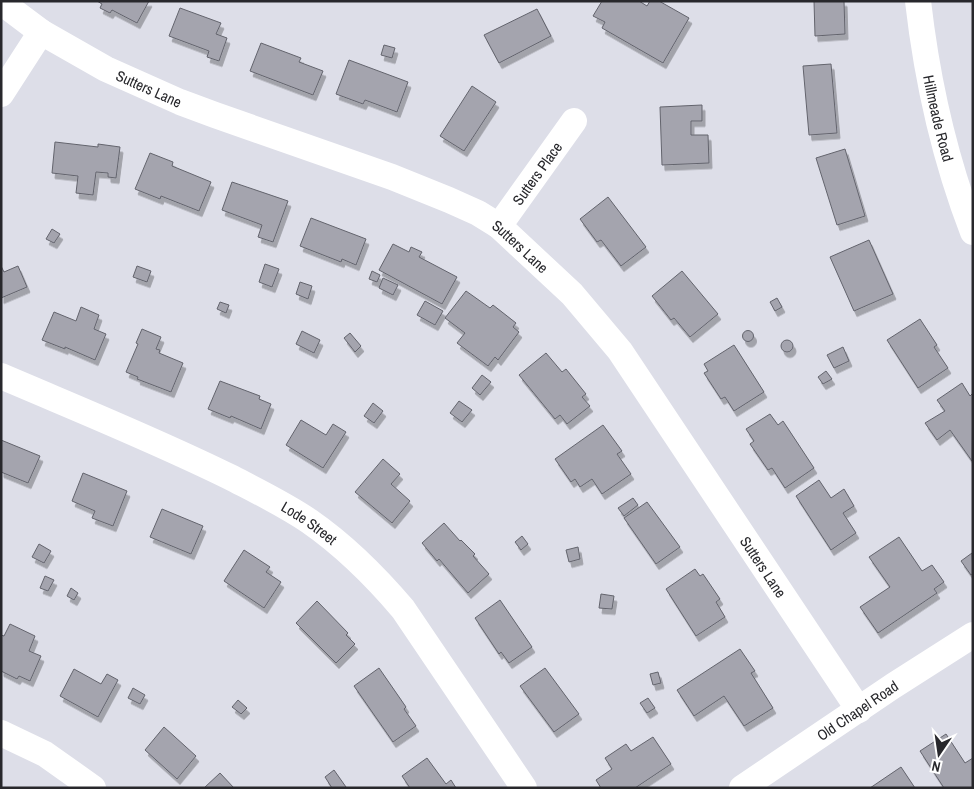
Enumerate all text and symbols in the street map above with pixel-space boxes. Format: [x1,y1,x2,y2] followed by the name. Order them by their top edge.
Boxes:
[113,64,185,112] street label: Sutters Lane
[919,73,959,164] street label: Hillmeade Road
[507,137,567,209] street label: Sutters Place
[489,214,553,278] street label: Sutters Lane
[278,496,342,549] street label: Lode Street
[735,532,792,602] street label: Sutters Lane
[812,675,902,745] street label: Old Chapel Road
[914,729,964,779] north arrow
[930,757,942,776] text: N

